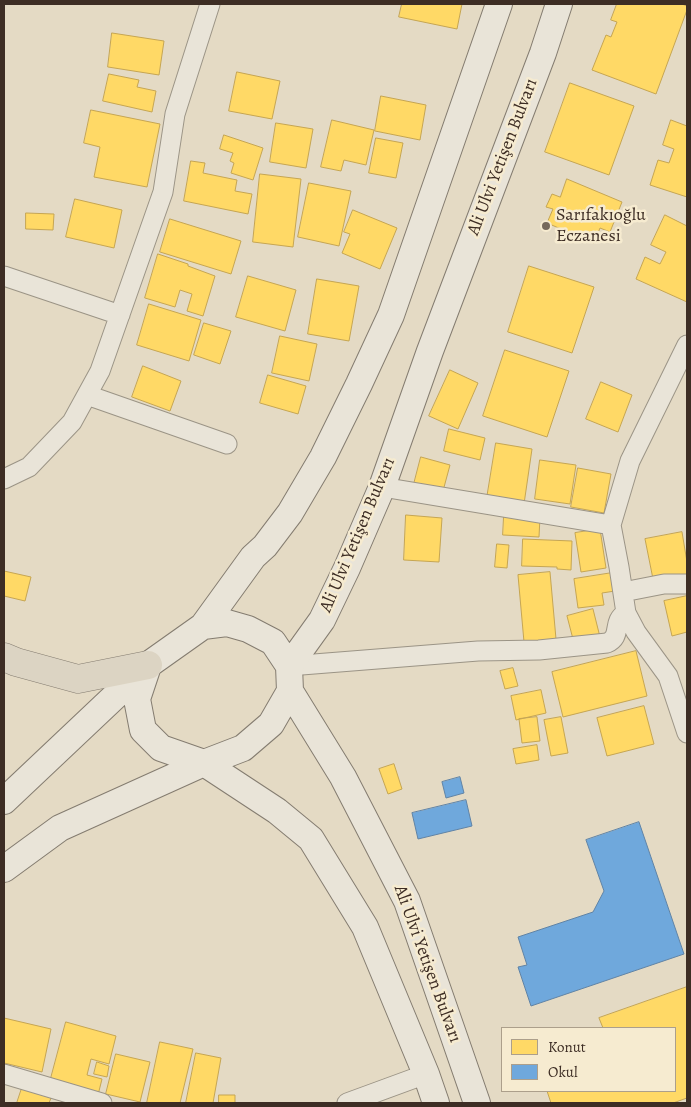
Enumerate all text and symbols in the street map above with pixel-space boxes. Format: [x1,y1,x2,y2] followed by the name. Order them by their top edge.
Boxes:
[463,76,543,238] street label: Ali Ulvi Yetişen Bulvarı
[556,205,646,248] place label: Sarıfakıoğlu Eczanesi
[540,220,552,232] marker: Sarıfakıoğlu Eczanesi
[316,454,400,616] street label: Ali Ulvi Yetişen Bulvarı
[388,882,466,1046] street label: Ali Ulvi Yetişen Bulvarı
[501,1027,676,1092] legend
[548,1037,586,1057] text: Konut
[548,1062,578,1082] text: Okul

